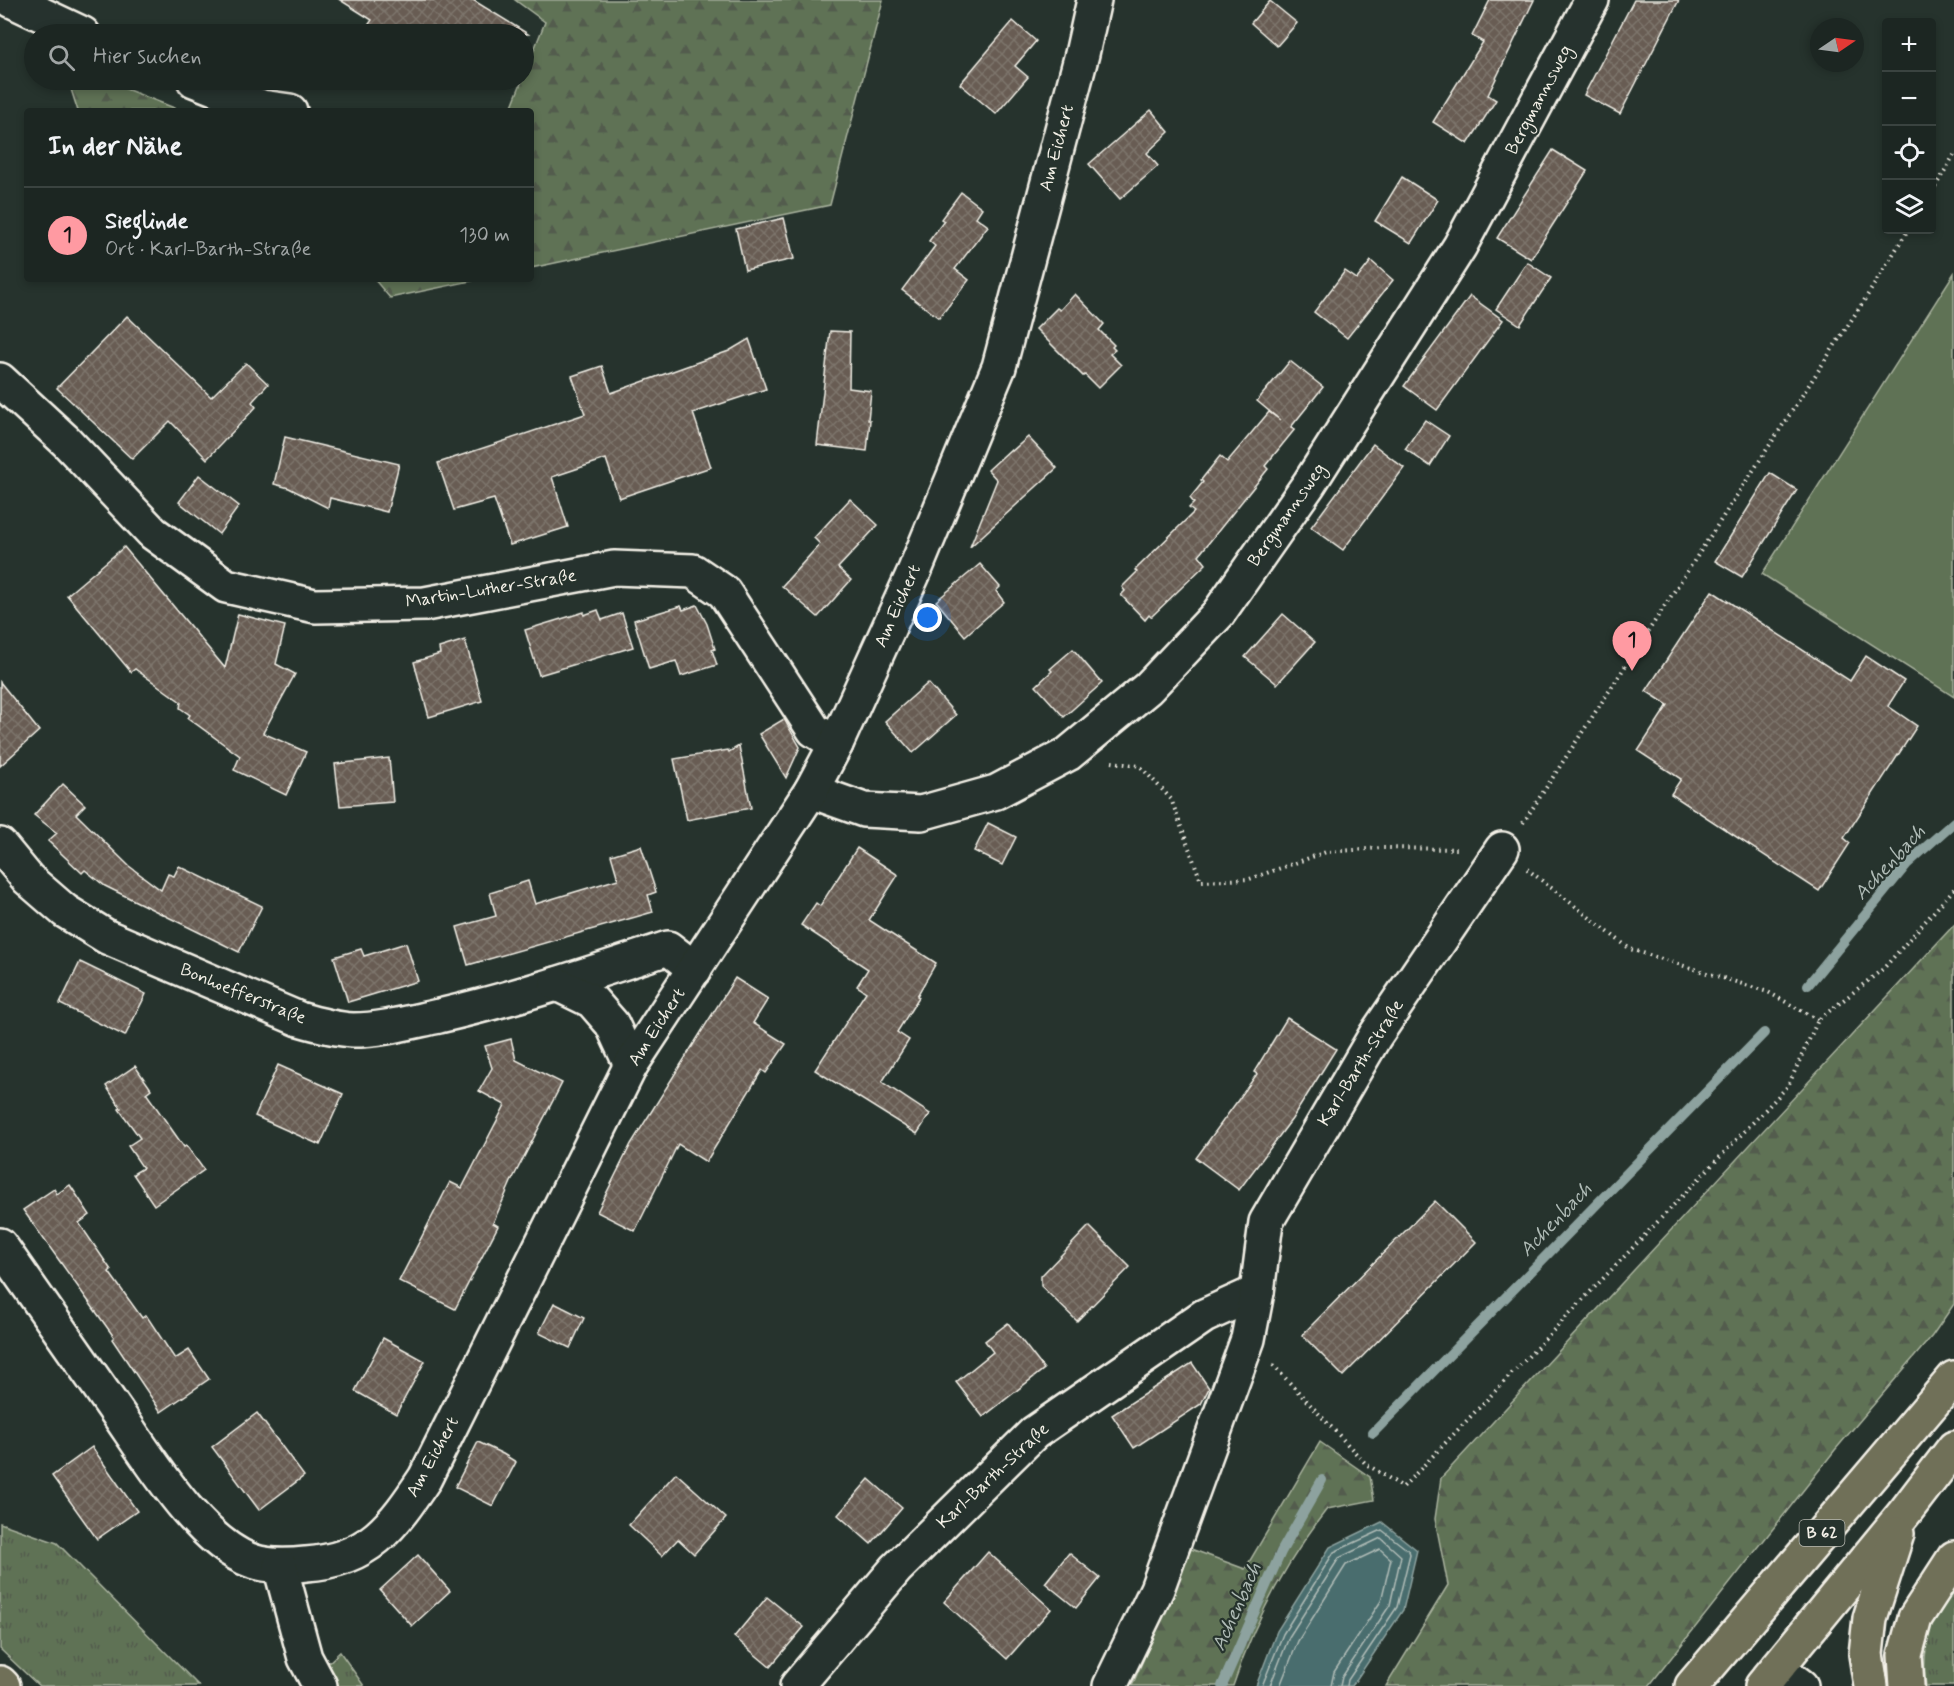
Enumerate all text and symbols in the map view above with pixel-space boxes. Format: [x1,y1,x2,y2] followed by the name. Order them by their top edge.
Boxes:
[1810,18,1864,72] north arrow
[1882,18,1936,234] map controls
[1882,18,1936,72] button: +
[24,24,534,90] search box
[45,41,78,74] icon: search
[1500,41,1579,160] street label: Bergmannsweg
[93,43,202,71] text: Hier suchen
[1882,72,1936,126] button: −
[1034,102,1080,194] street label: Am Eichert
[1882,126,1936,180] button: locate
[48,130,182,164] text: In der Nähe
[1882,180,1936,234] button: layers
[105,208,188,236] text: Sieglinde
[63,222,72,249] text: 1
[459,222,510,249] text: 130 m
[105,236,311,263] text: Ort · Karl-Barth-Straße
[1242,458,1332,572] street label: Bergmannsweg
[869,560,927,651] street label: Am Eichert
[404,564,578,614] street label: Martin-Luther-Straße
[913,603,942,632] your location
[1612,622,1652,671] pin: 1
[1848,819,1932,907] water label: Achenbach
[176,958,310,1030] street label: Bonhoefferstraße
[623,983,691,1071] street label: Am Eichert
[1312,995,1410,1131] street label: Karl-Barth-Straße
[1514,1177,1599,1263] water label: Achenbach
[401,1412,465,1502] street label: Am Eichert
[932,1418,1054,1534] street label: Karl-Barth-Straße
[1800,1520,1844,1546] road number: B 62
[1206,1558,1269,1655] water label: Achenbach

